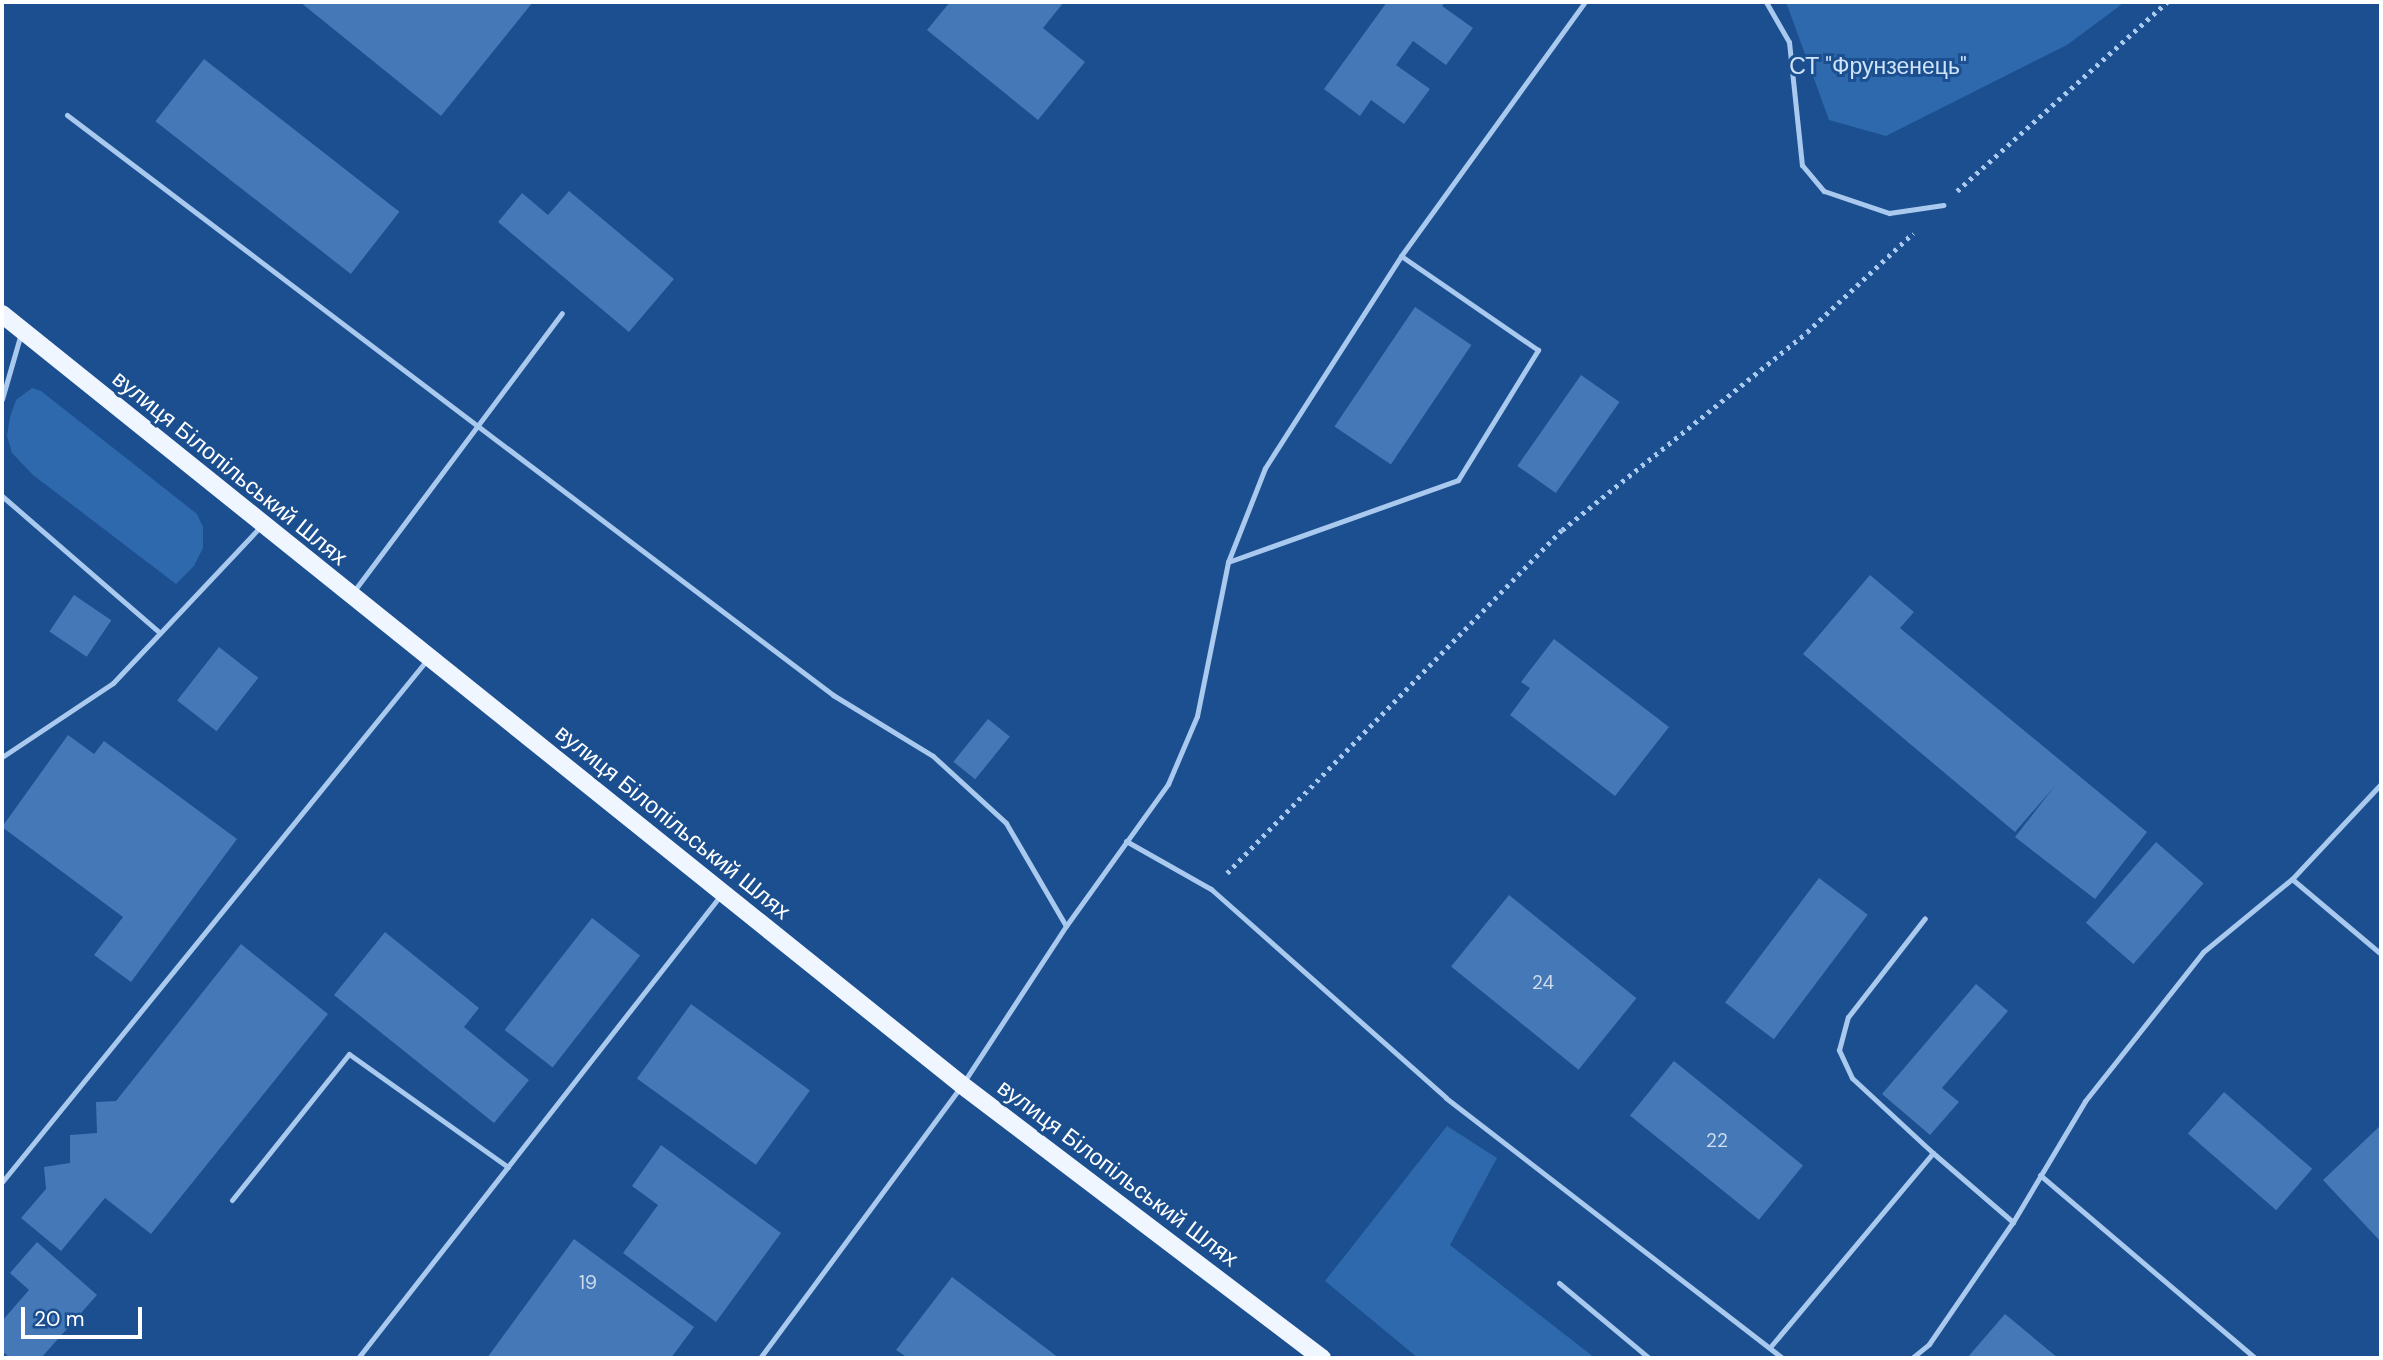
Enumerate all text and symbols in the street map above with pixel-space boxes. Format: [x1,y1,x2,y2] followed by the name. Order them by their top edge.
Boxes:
[1789,52,1967,80] park label: СТ "Фрунзенець"
[107,365,353,571] street label: вулиця Білопільський Шлях
[550,719,796,925] street label: вулиця Білопільський Шлях
[1532,972,1554,994] house number: 24
[992,1073,1244,1273] street label: вулиця Білопільський Шлях
[1706,1130,1728,1152] house number: 22
[579,1272,597,1294] house number: 19
[24,1294,145,1338] scale bar
[34,1305,85,1333] text: 20 m

